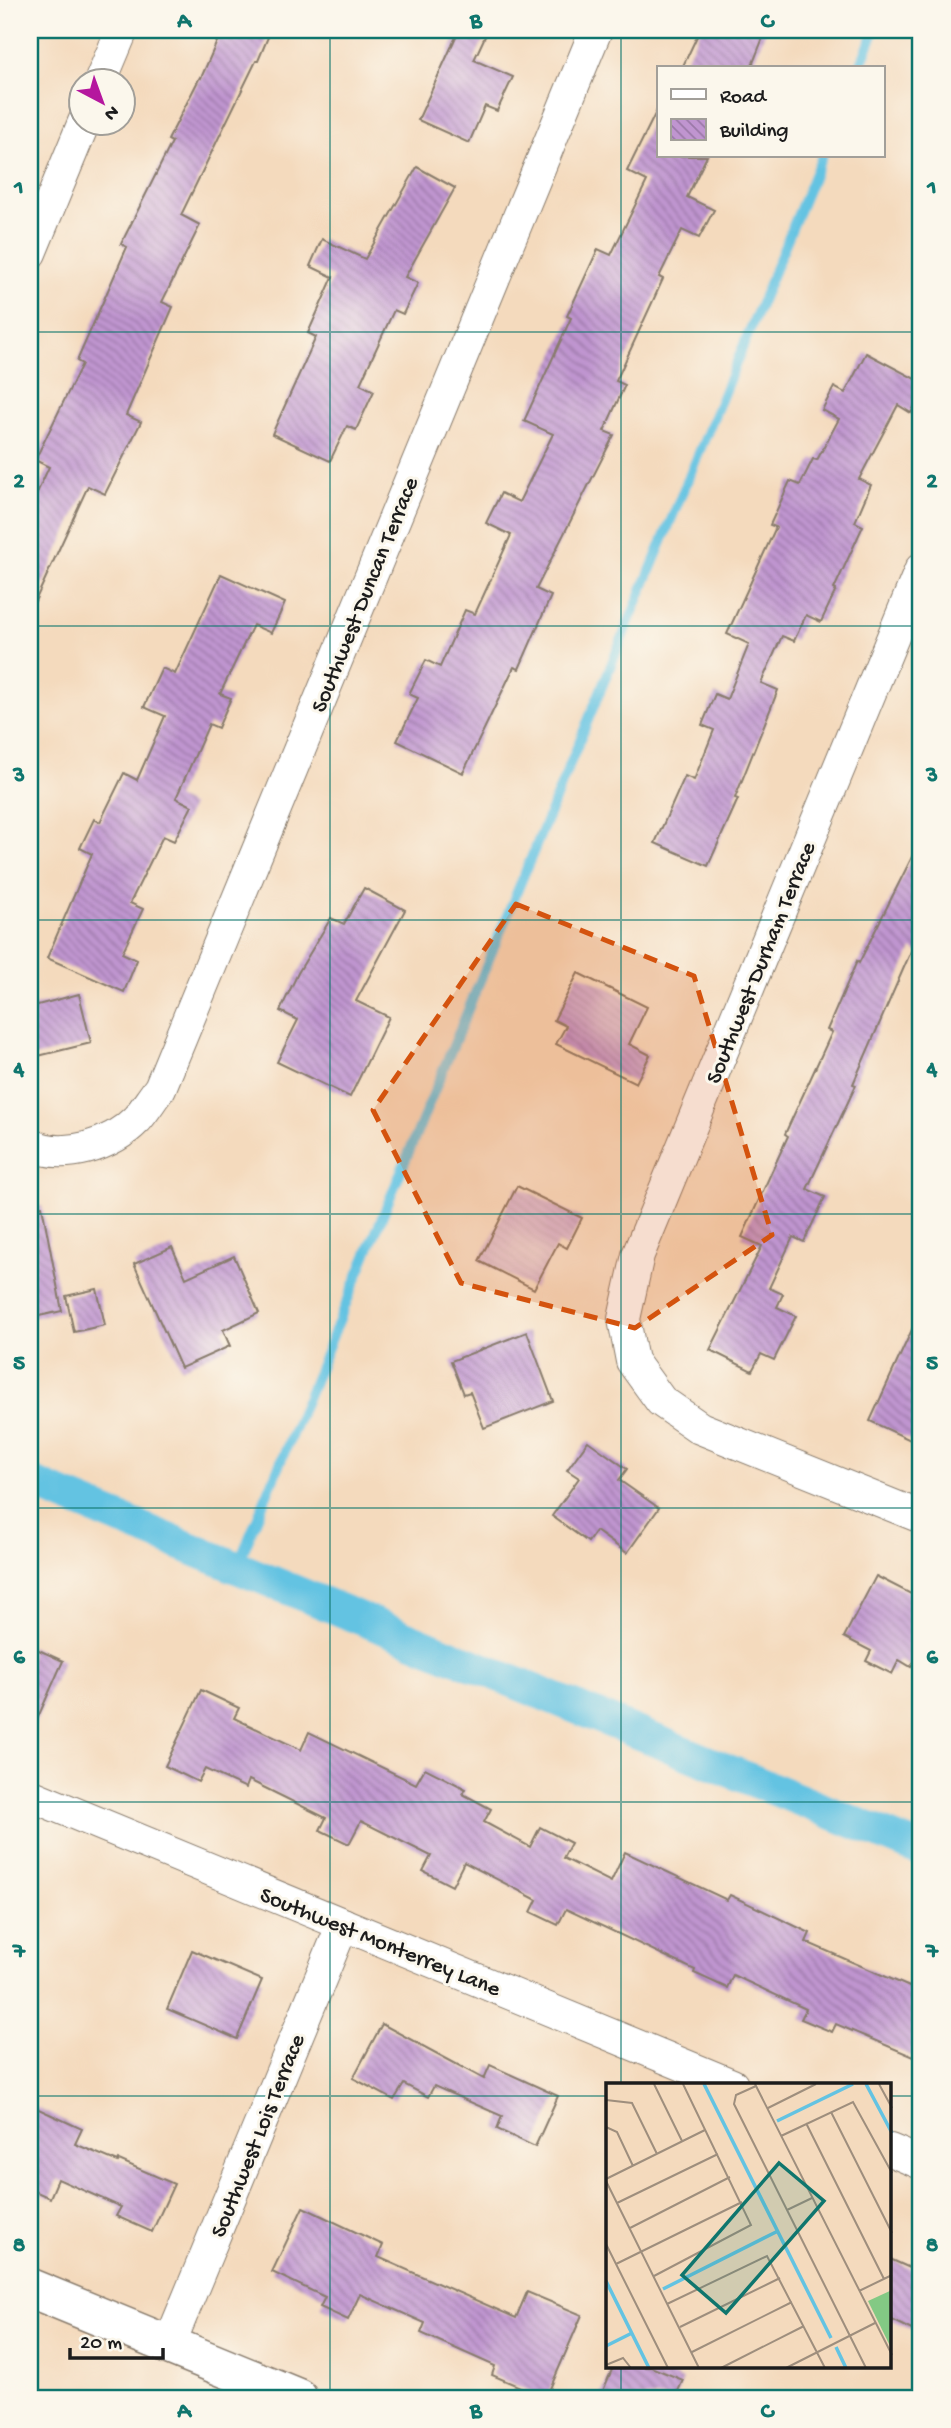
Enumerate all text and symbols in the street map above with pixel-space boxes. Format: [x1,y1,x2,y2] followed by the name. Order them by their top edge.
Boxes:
[176,9,192,36] text: A
[469,9,483,36] text: B
[761,9,776,36] text: C
[66,66,136,136] north arrow
[657,66,884,158] legend
[720,86,768,111] text: Road
[99,99,123,125] text: N
[719,120,789,145] text: Building
[13,175,24,202] text: 1
[926,175,937,202] text: 1
[13,469,25,496] text: 2
[926,469,938,496] text: 2
[307,473,426,717] street label: Southwest Duncan Terrace
[12,763,25,790] text: 3
[925,763,938,790] text: 3
[701,837,824,1088] street label: Southwest Durham Terrace
[13,1057,25,1084] text: 4
[926,1057,938,1084] text: 4
[13,1351,25,1378] text: 5
[926,1351,938,1378] text: 5
[13,1645,26,1672] text: 6
[926,1645,939,1672] text: 6
[255,1883,505,2004] street label: Southwest Monterrey Lane
[12,1939,26,1966] text: 7
[925,1939,939,1966] text: 7
[206,2030,313,2242] street label: Southwest Lois Terrace
[606,2083,892,2368] inset map
[13,2233,26,2260] text: 8
[926,2233,939,2260] text: 8
[70,2316,163,2360] scale bar
[80,2332,122,2357] text: 20 m
[176,2399,192,2426] text: A
[469,2399,483,2426] text: B
[761,2399,776,2426] text: C

